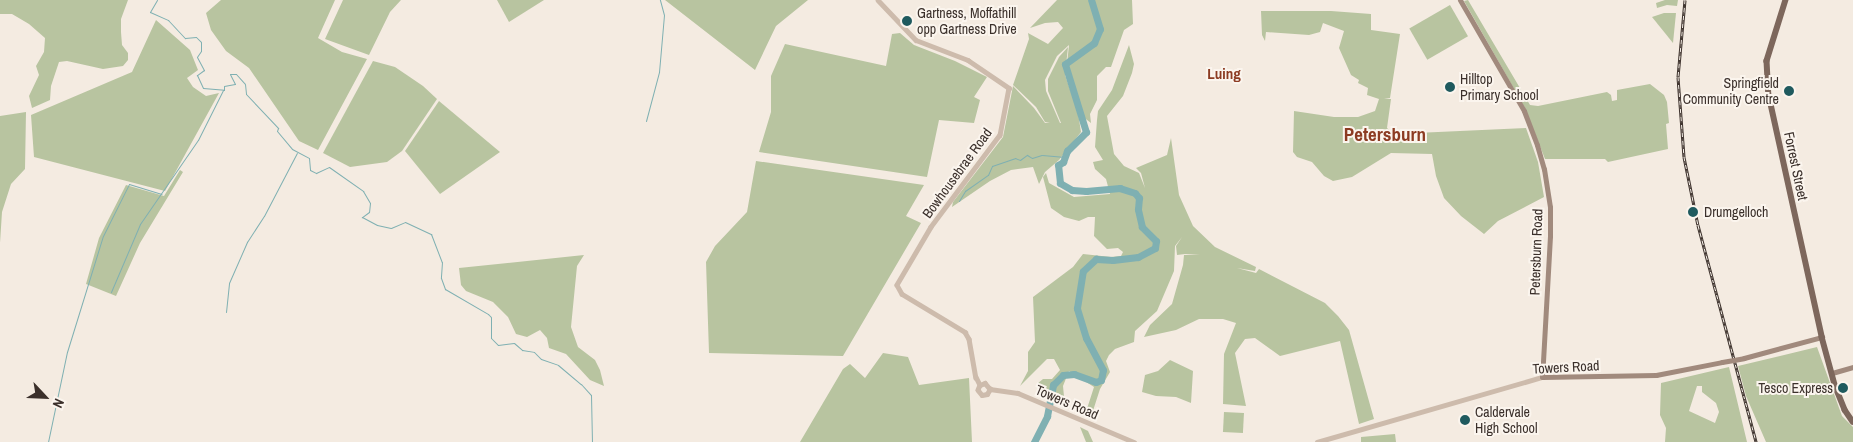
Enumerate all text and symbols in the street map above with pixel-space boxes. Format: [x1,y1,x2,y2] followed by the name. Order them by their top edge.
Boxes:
[917,5,1017,38] place label: Gartness, Moffathill opp Gartness Drive
[901,15,913,27] marker: Gartness, Moffathill opp Gartness Drive
[1207,65,1241,83] district label: Luing
[1460,71,1538,104] place label: Hilltop Primary School
[1683,75,1779,108] place label: Springfield Community Centre
[1444,81,1456,93] marker: Hilltop Primary School
[1783,85,1795,97] marker: Springfield Community Centre
[1344,124,1426,146] district label: Petersburn
[919,125,995,221] street label: Bowhousebrae Road
[1781,130,1811,202] street label: Forrest Street
[1704,204,1768,220] place label: Drumgelloch
[1686,205,1700,219] marker: Drumgelloch
[1526,208,1546,296] street label: Petersburn Road
[1532,357,1600,377] street label: Towers Road
[20,372,70,422] north arrow
[1758,380,1833,396] place label: Tesco Express
[1033,381,1101,423] street label: Towers Road
[1837,382,1849,394] marker: Tesco Express
[49,396,69,411] text: N
[1475,404,1538,437] place label: Caldervale High School
[1459,414,1471,426] marker: Caldervale High School

